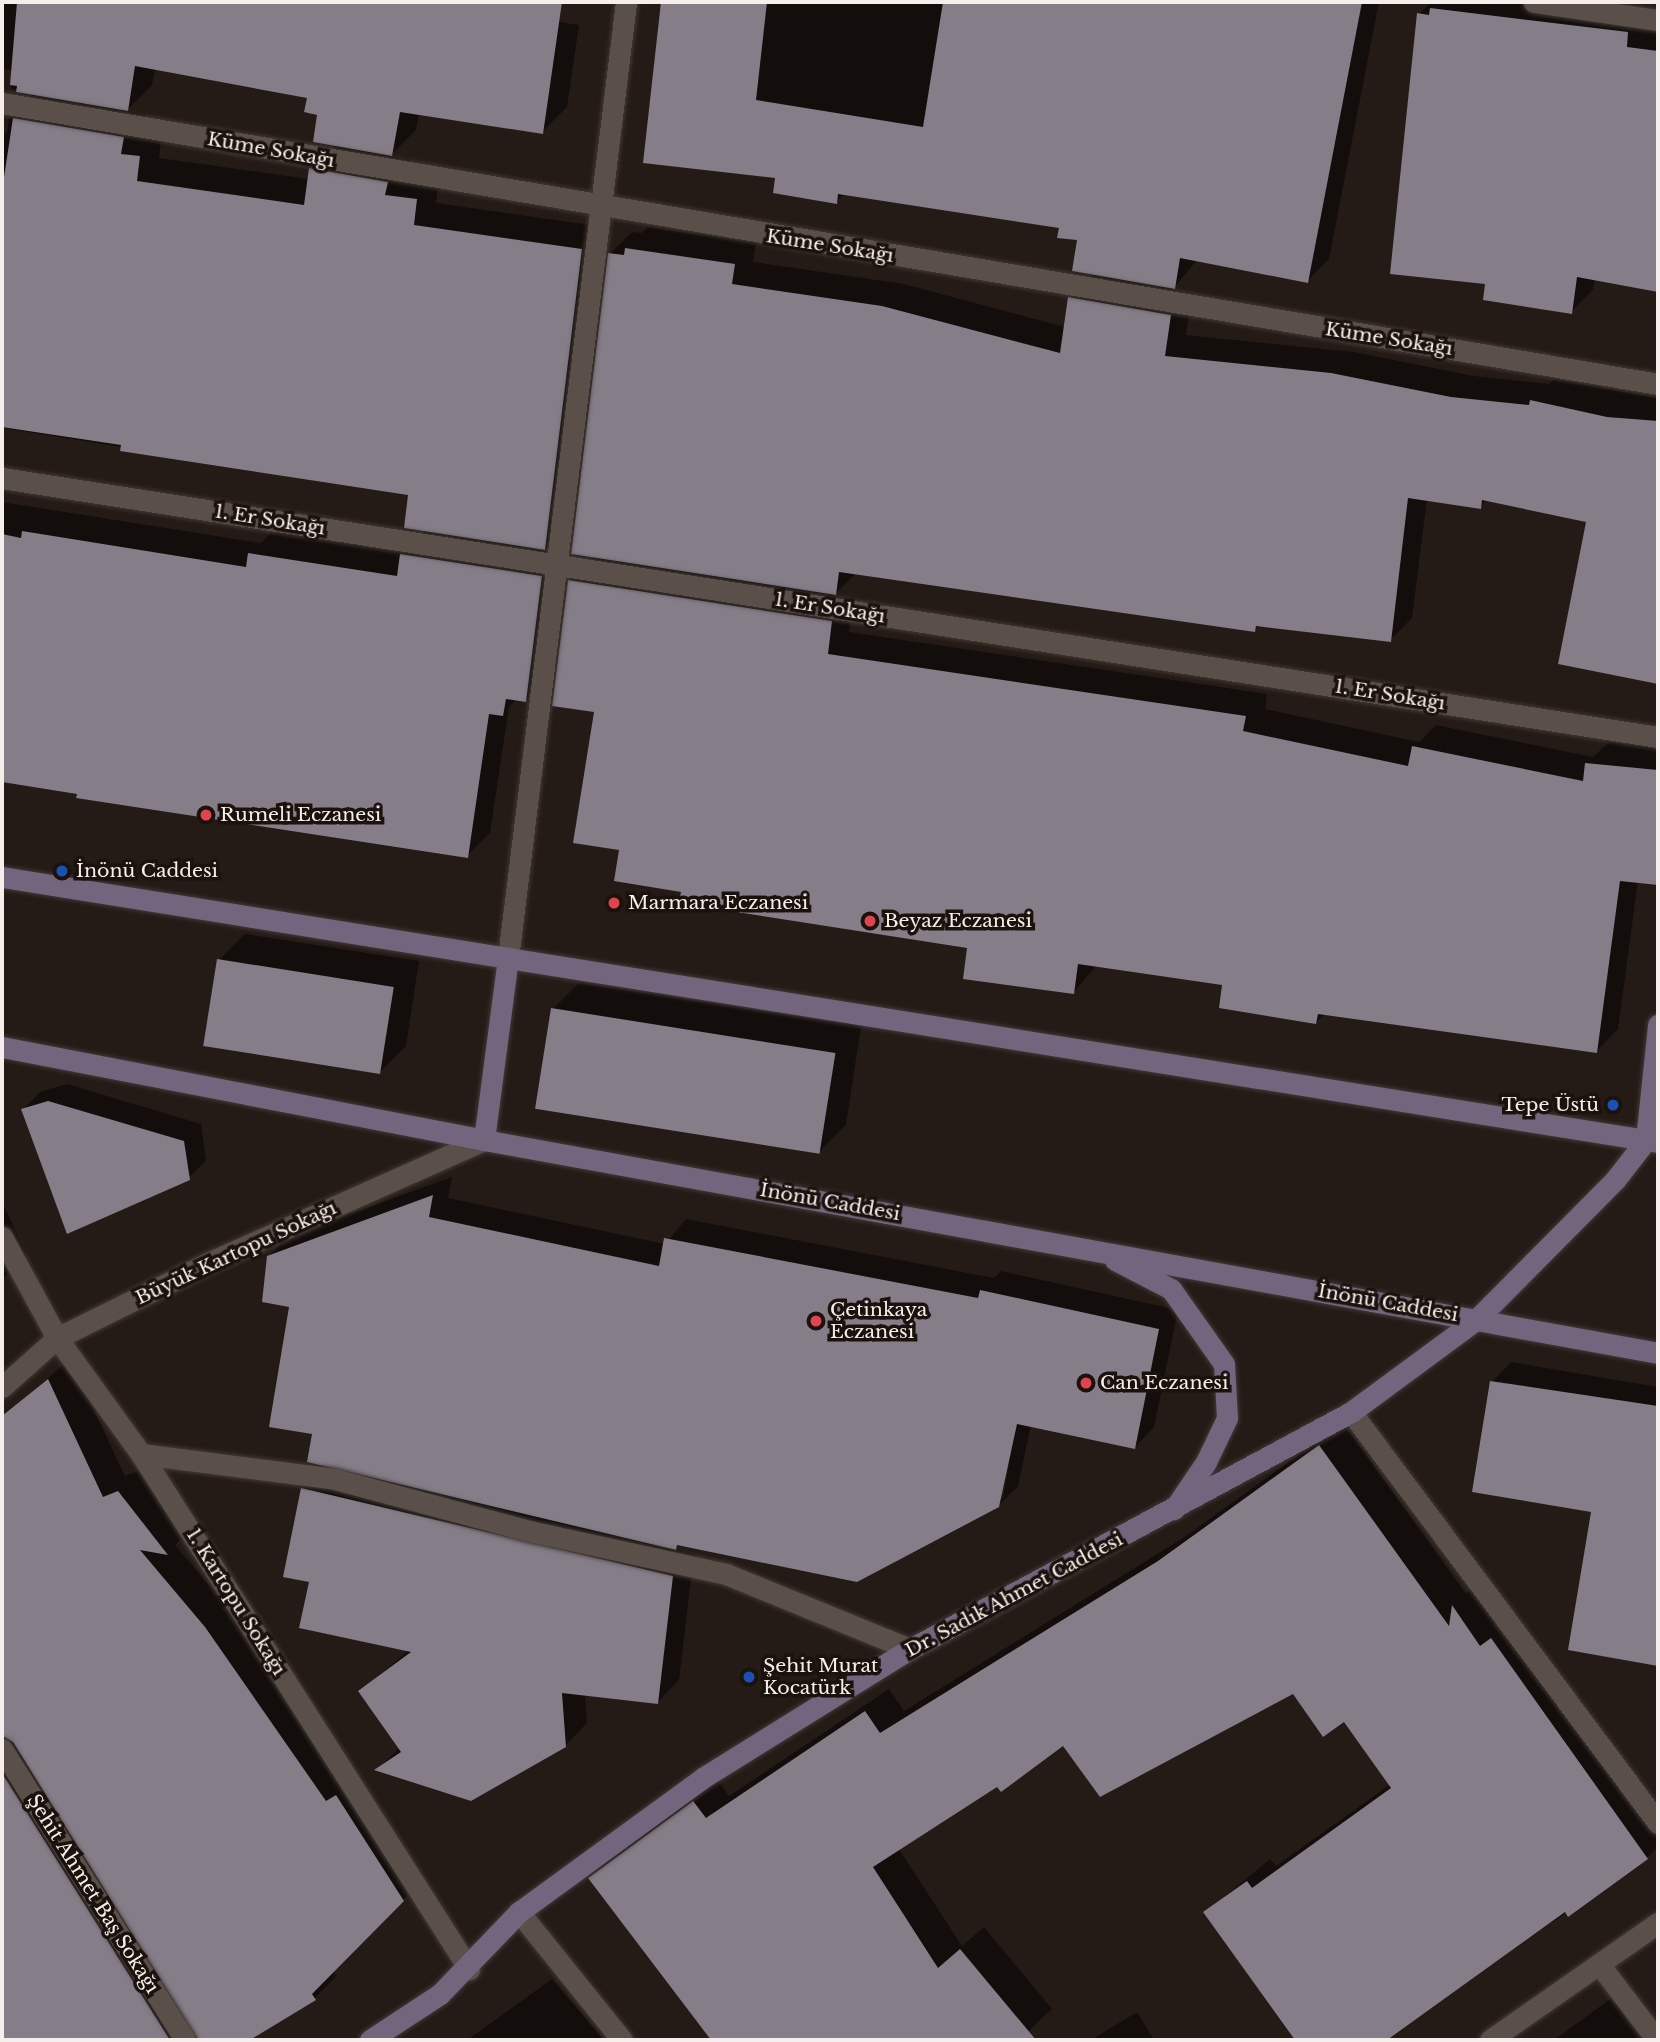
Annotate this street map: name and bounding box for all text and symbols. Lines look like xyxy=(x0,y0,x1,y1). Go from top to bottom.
street label: Küme Sokağı xyxy=(206,128,336,172)
street label: Küme Sokağı xyxy=(765,225,895,267)
street label: Küme Sokağı xyxy=(1324,318,1454,360)
street label: 1. Er Sokağı xyxy=(213,500,327,540)
street label: 1. Er Sokağı xyxy=(773,588,887,628)
street label: 1. Er Sokağı xyxy=(1333,675,1447,715)
place label: Rumeli Eczanesi xyxy=(220,804,381,826)
marker: Rumeli Eczanesi xyxy=(198,807,214,823)
place label: İnönü Caddesi xyxy=(76,860,218,882)
marker: İnönü Caddesi xyxy=(54,863,70,879)
place label: Marmara Eczanesi xyxy=(628,892,808,914)
marker: Marmara Eczanesi xyxy=(606,895,622,911)
place label: Beyaz Eczanesi xyxy=(884,910,1032,932)
marker: Beyaz Eczanesi xyxy=(862,913,878,929)
place label: Tepe Üstü xyxy=(1501,1094,1599,1116)
marker: Tepe Üstü xyxy=(1605,1097,1621,1113)
street label: İnönü Caddesi xyxy=(758,1178,902,1226)
street label: Büyük Kartopu Sokağı xyxy=(132,1196,340,1310)
street label: İnönü Caddesi xyxy=(1316,1279,1460,1327)
place label: Çetinkaya Eczanesi xyxy=(830,1299,927,1343)
marker: Çetinkaya Eczanesi xyxy=(808,1313,824,1329)
place label: Can Eczanesi xyxy=(1100,1372,1228,1394)
marker: Can Eczanesi xyxy=(1078,1375,1094,1391)
street label: 1. Kartopu Sokağı xyxy=(182,1524,290,1680)
street label: Dr. Sadık Ahmet Caddesi xyxy=(901,1528,1127,1662)
place label: Şehit Murat Kocatürk xyxy=(763,1655,878,1699)
marker: Şehit Murat Kocatürk xyxy=(741,1669,757,1685)
street label: Şehit Ahmet Baş Sokağı xyxy=(22,1790,164,1998)

